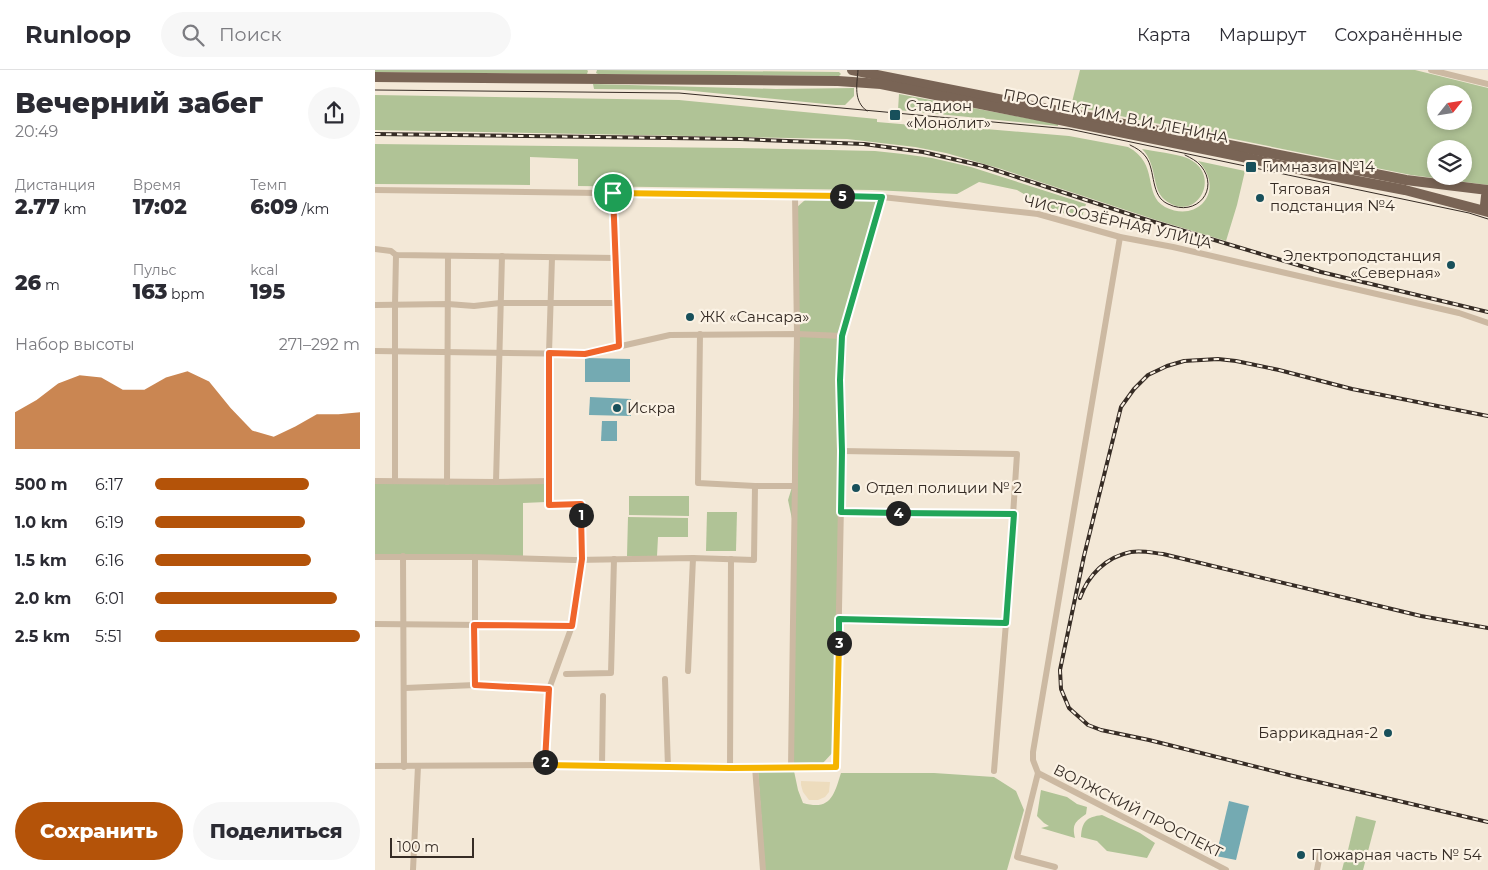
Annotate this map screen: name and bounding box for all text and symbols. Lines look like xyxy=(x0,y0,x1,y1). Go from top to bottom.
search box xyxy=(161,12,511,57)
text: Runloop xyxy=(25,20,131,49)
icon: search xyxy=(179,21,207,49)
text: Поиск xyxy=(219,23,282,46)
text: Карта xyxy=(1137,24,1191,46)
text: Маршрут xyxy=(1219,24,1306,46)
text: Сохранённые xyxy=(1334,24,1463,46)
street label: ПРОСПЕКТ ИМ. В.И. ЛЕНИНА xyxy=(1002,84,1230,147)
north arrow xyxy=(1427,85,1473,130)
map controls xyxy=(1427,85,1472,185)
text: Вечерний забег xyxy=(15,86,263,120)
button: share xyxy=(308,87,360,139)
place label: Стадион «Монолит» xyxy=(906,96,991,132)
marker: Стадион «Монолит» xyxy=(888,108,902,122)
text: 20:49 xyxy=(15,122,58,141)
button: layers xyxy=(1427,140,1472,185)
place label: Гимназия №14 xyxy=(1262,157,1375,176)
marker: Гимназия №14 xyxy=(1244,160,1258,174)
pin xyxy=(592,172,634,214)
text: Дистанция xyxy=(15,176,95,194)
text: Время xyxy=(133,176,181,194)
text: Темп xyxy=(250,176,287,194)
icon: arrive xyxy=(599,179,627,207)
place label: Тяговая подстанция №4 xyxy=(1270,179,1395,215)
pin: 5 xyxy=(829,184,855,208)
text: 5 xyxy=(838,187,847,205)
street label: ЧИСТООЗЁРНАЯ УЛИЦА xyxy=(1022,191,1214,252)
marker: Тяговая подстанция №4 xyxy=(1254,192,1266,204)
text: 2.77 xyxy=(15,194,60,219)
text: 17:02 xyxy=(133,194,187,219)
text: 6:09 xyxy=(250,194,298,219)
text: km xyxy=(60,200,87,218)
text: /km xyxy=(298,200,329,218)
place label: Электроподстанция «Северная» xyxy=(1283,246,1441,282)
marker: Электроподстанция «Северная» xyxy=(1445,259,1457,271)
text: Пульс xyxy=(133,261,176,279)
text: kcal xyxy=(250,261,278,279)
text: 26 xyxy=(15,270,41,295)
text: m xyxy=(41,276,60,294)
text: 163 xyxy=(133,279,167,304)
text: 195 xyxy=(250,279,285,304)
text: bpm xyxy=(167,285,205,303)
place label: ЖК «Сансара» xyxy=(700,307,809,326)
marker: ЖК «Сансара» xyxy=(684,311,696,323)
text: Набор высоты xyxy=(15,335,135,354)
text: 271–292 m xyxy=(279,335,360,354)
place label: Искра xyxy=(627,398,676,417)
marker: Искра xyxy=(611,402,623,414)
text: 500 m xyxy=(15,475,68,494)
text: 6:17 xyxy=(95,475,123,494)
place label: Отдел полиции № 2 xyxy=(866,478,1022,497)
marker: Отдел полиции № 2 xyxy=(850,482,862,494)
pin: 4 xyxy=(885,500,911,526)
pin: 1 xyxy=(569,502,593,528)
text: 4 xyxy=(894,504,903,522)
text: 1 xyxy=(579,506,584,524)
text: 1.0 km xyxy=(15,513,68,532)
text: 6:19 xyxy=(95,513,124,532)
text: 1.5 km xyxy=(15,551,67,570)
text: 6:16 xyxy=(95,551,124,570)
text: 2.0 km xyxy=(15,589,71,608)
text: 6:01 xyxy=(95,589,125,608)
text: 2.5 km xyxy=(15,627,70,646)
text: 5:51 xyxy=(95,627,122,646)
pin: 3 xyxy=(827,630,851,656)
text: 3 xyxy=(835,634,844,652)
place label: Баррикадная-2 xyxy=(1258,723,1378,742)
marker: Баррикадная-2 xyxy=(1382,727,1394,739)
pin: 2 xyxy=(533,750,557,774)
text: 2 xyxy=(541,753,550,771)
street label: ВОЛЖСКИЙ ПРОСПЕКТ xyxy=(1050,760,1226,862)
button: Сохранить xyxy=(15,802,183,860)
button: Поделиться xyxy=(193,802,360,860)
scale bar xyxy=(390,835,474,858)
text: 100 m xyxy=(397,838,439,856)
place label: Пожарная часть № 54 xyxy=(1311,845,1482,864)
marker: Пожарная часть № 54 xyxy=(1295,849,1307,861)

